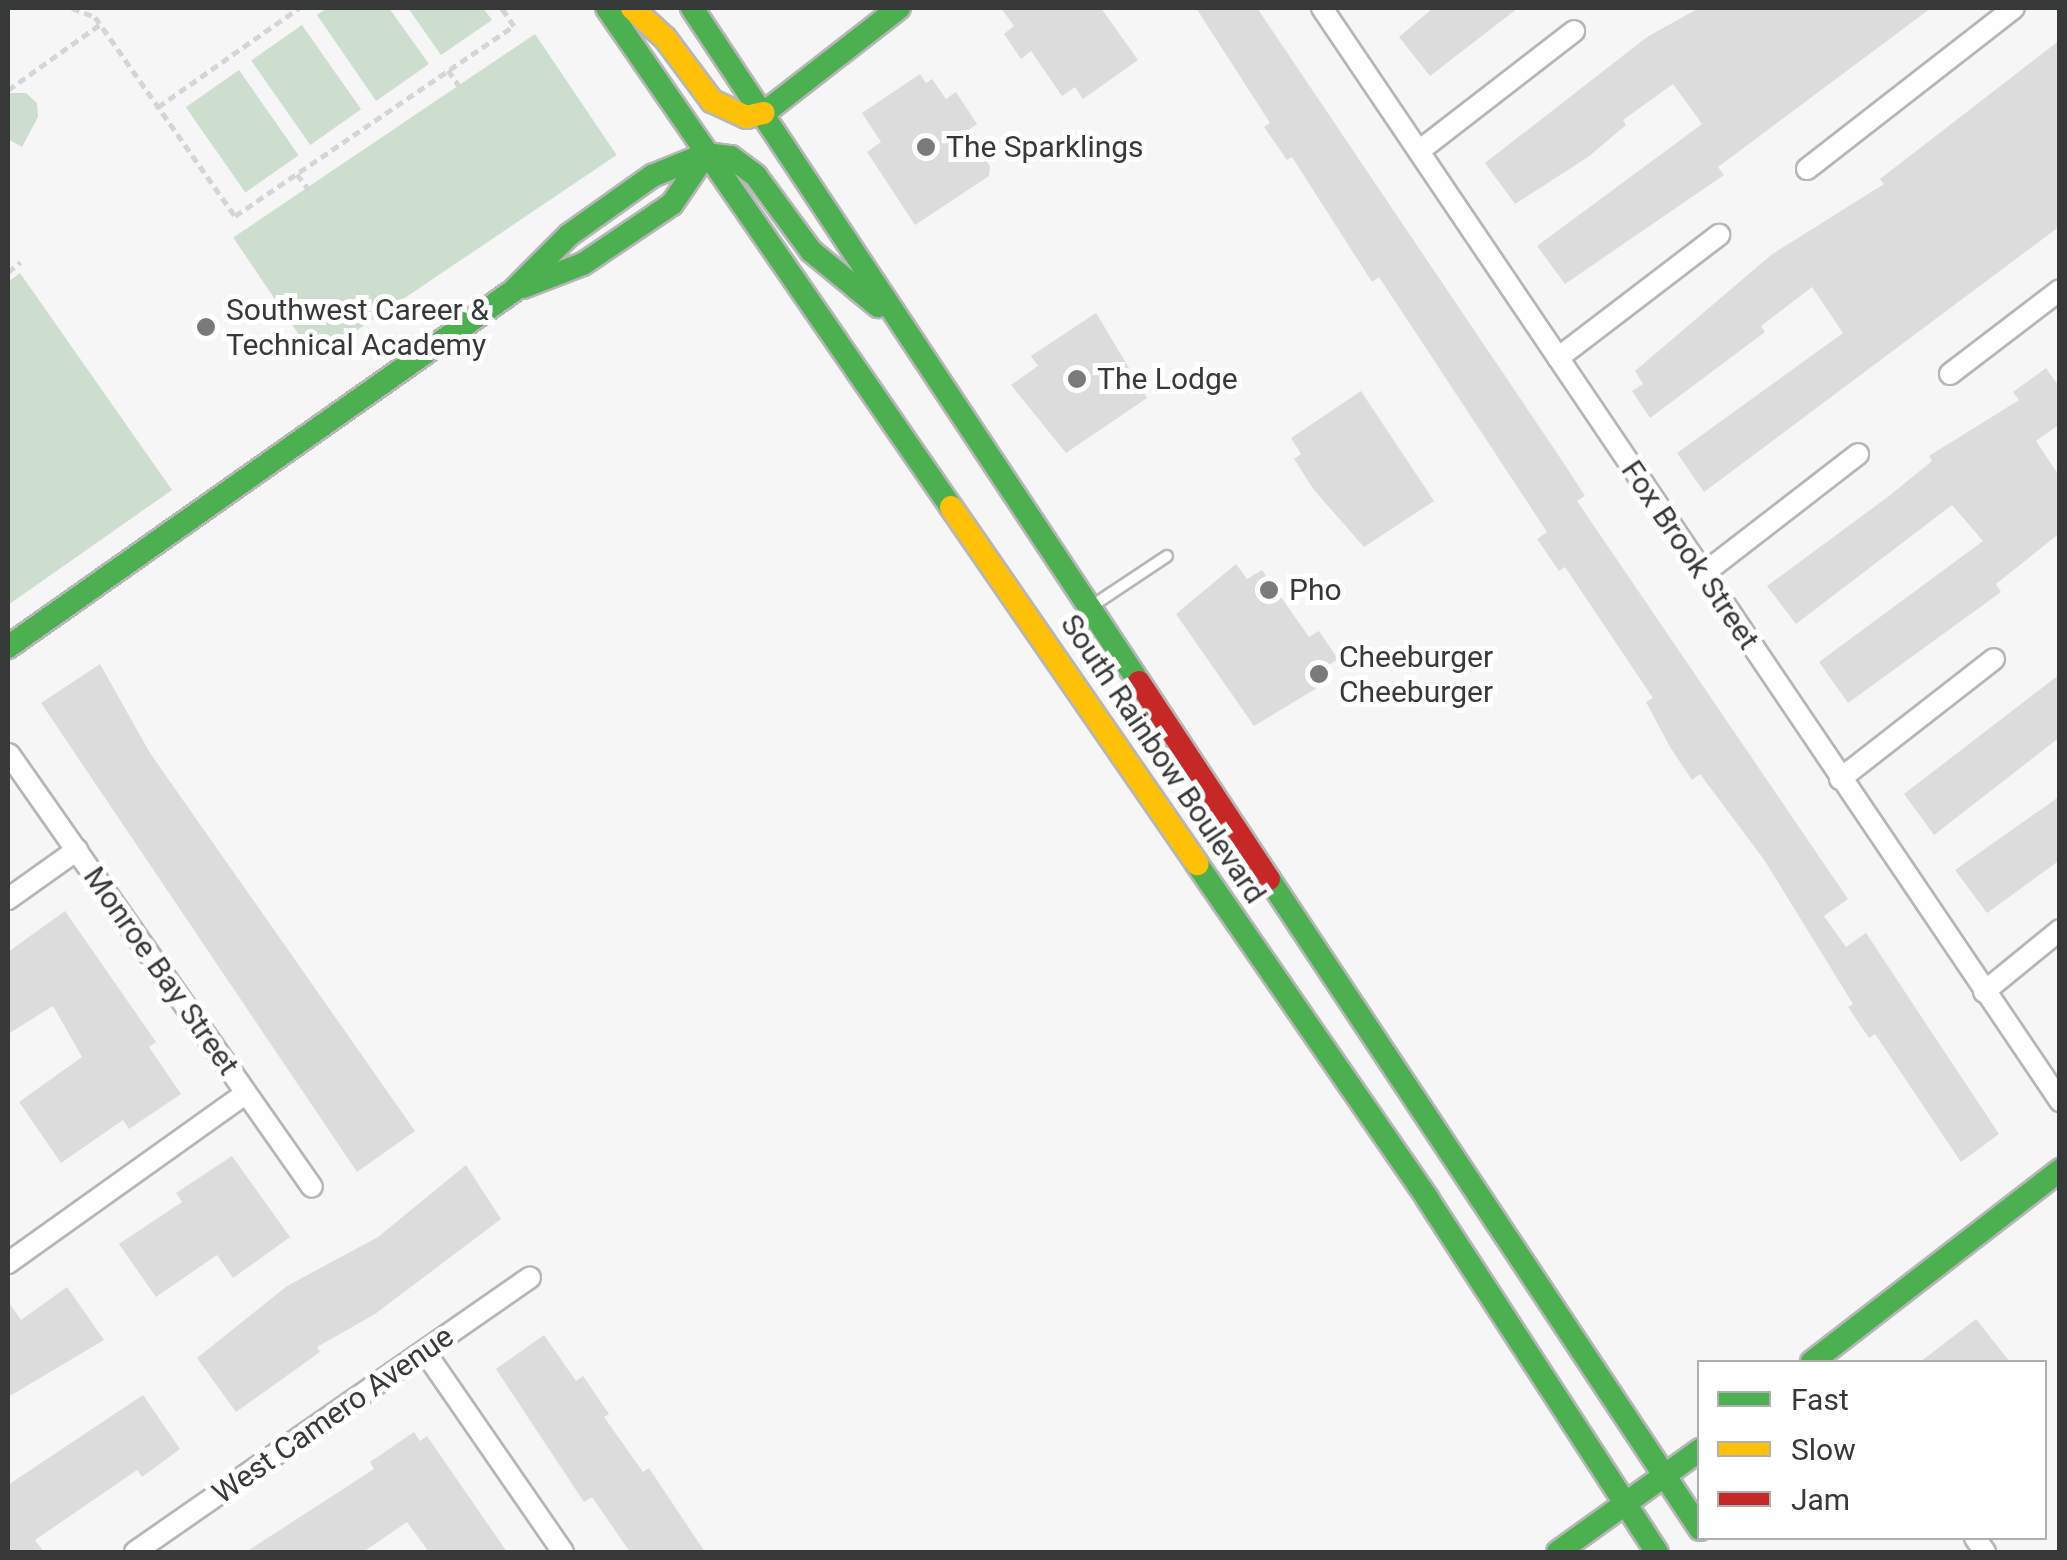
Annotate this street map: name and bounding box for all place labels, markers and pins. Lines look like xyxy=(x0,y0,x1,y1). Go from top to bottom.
place label: The Sparklings xyxy=(946,129,1144,165)
marker: The Sparklings xyxy=(915,136,937,158)
place label: Southwest Career & Technical Academy xyxy=(226,292,489,362)
marker: Southwest Career & Technical Academy xyxy=(195,316,217,338)
place label: The Lodge xyxy=(1097,361,1238,397)
marker: The Lodge xyxy=(1066,368,1088,390)
place label: Pho xyxy=(1289,572,1342,608)
marker: Pho xyxy=(1258,579,1280,601)
place label: Cheeburger Cheeburger xyxy=(1339,639,1493,710)
marker: Cheeburger Cheeburger xyxy=(1308,663,1330,685)

